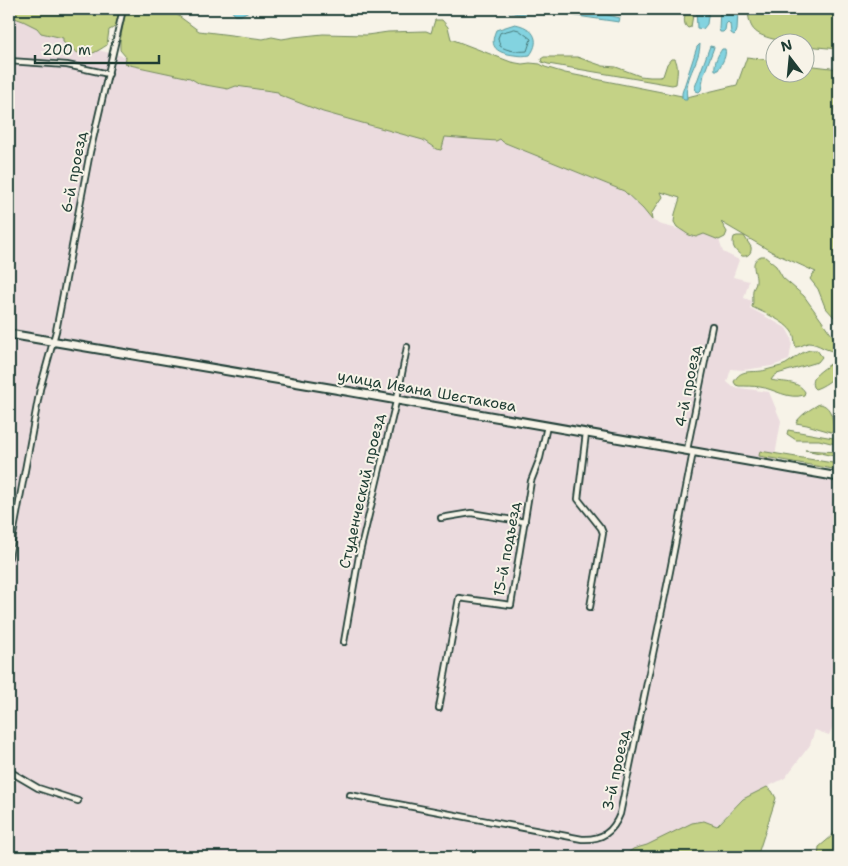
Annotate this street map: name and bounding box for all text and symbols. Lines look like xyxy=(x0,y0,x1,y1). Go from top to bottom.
scale bar xyxy=(35,32,159,64)
north arrow xyxy=(766,32,816,82)
text: N xyxy=(779,35,794,56)
text: 200 m xyxy=(42,40,91,60)
street label: 6-й проезд xyxy=(56,129,92,215)
street label: 4-й проезд xyxy=(670,343,706,429)
street label: улица Ивана Шестакова xyxy=(336,365,519,417)
street label: Студенческий проезд xyxy=(334,411,390,571)
street label: 15-й подъезд xyxy=(489,499,525,598)
street label: 3-й проезд xyxy=(598,727,634,813)

